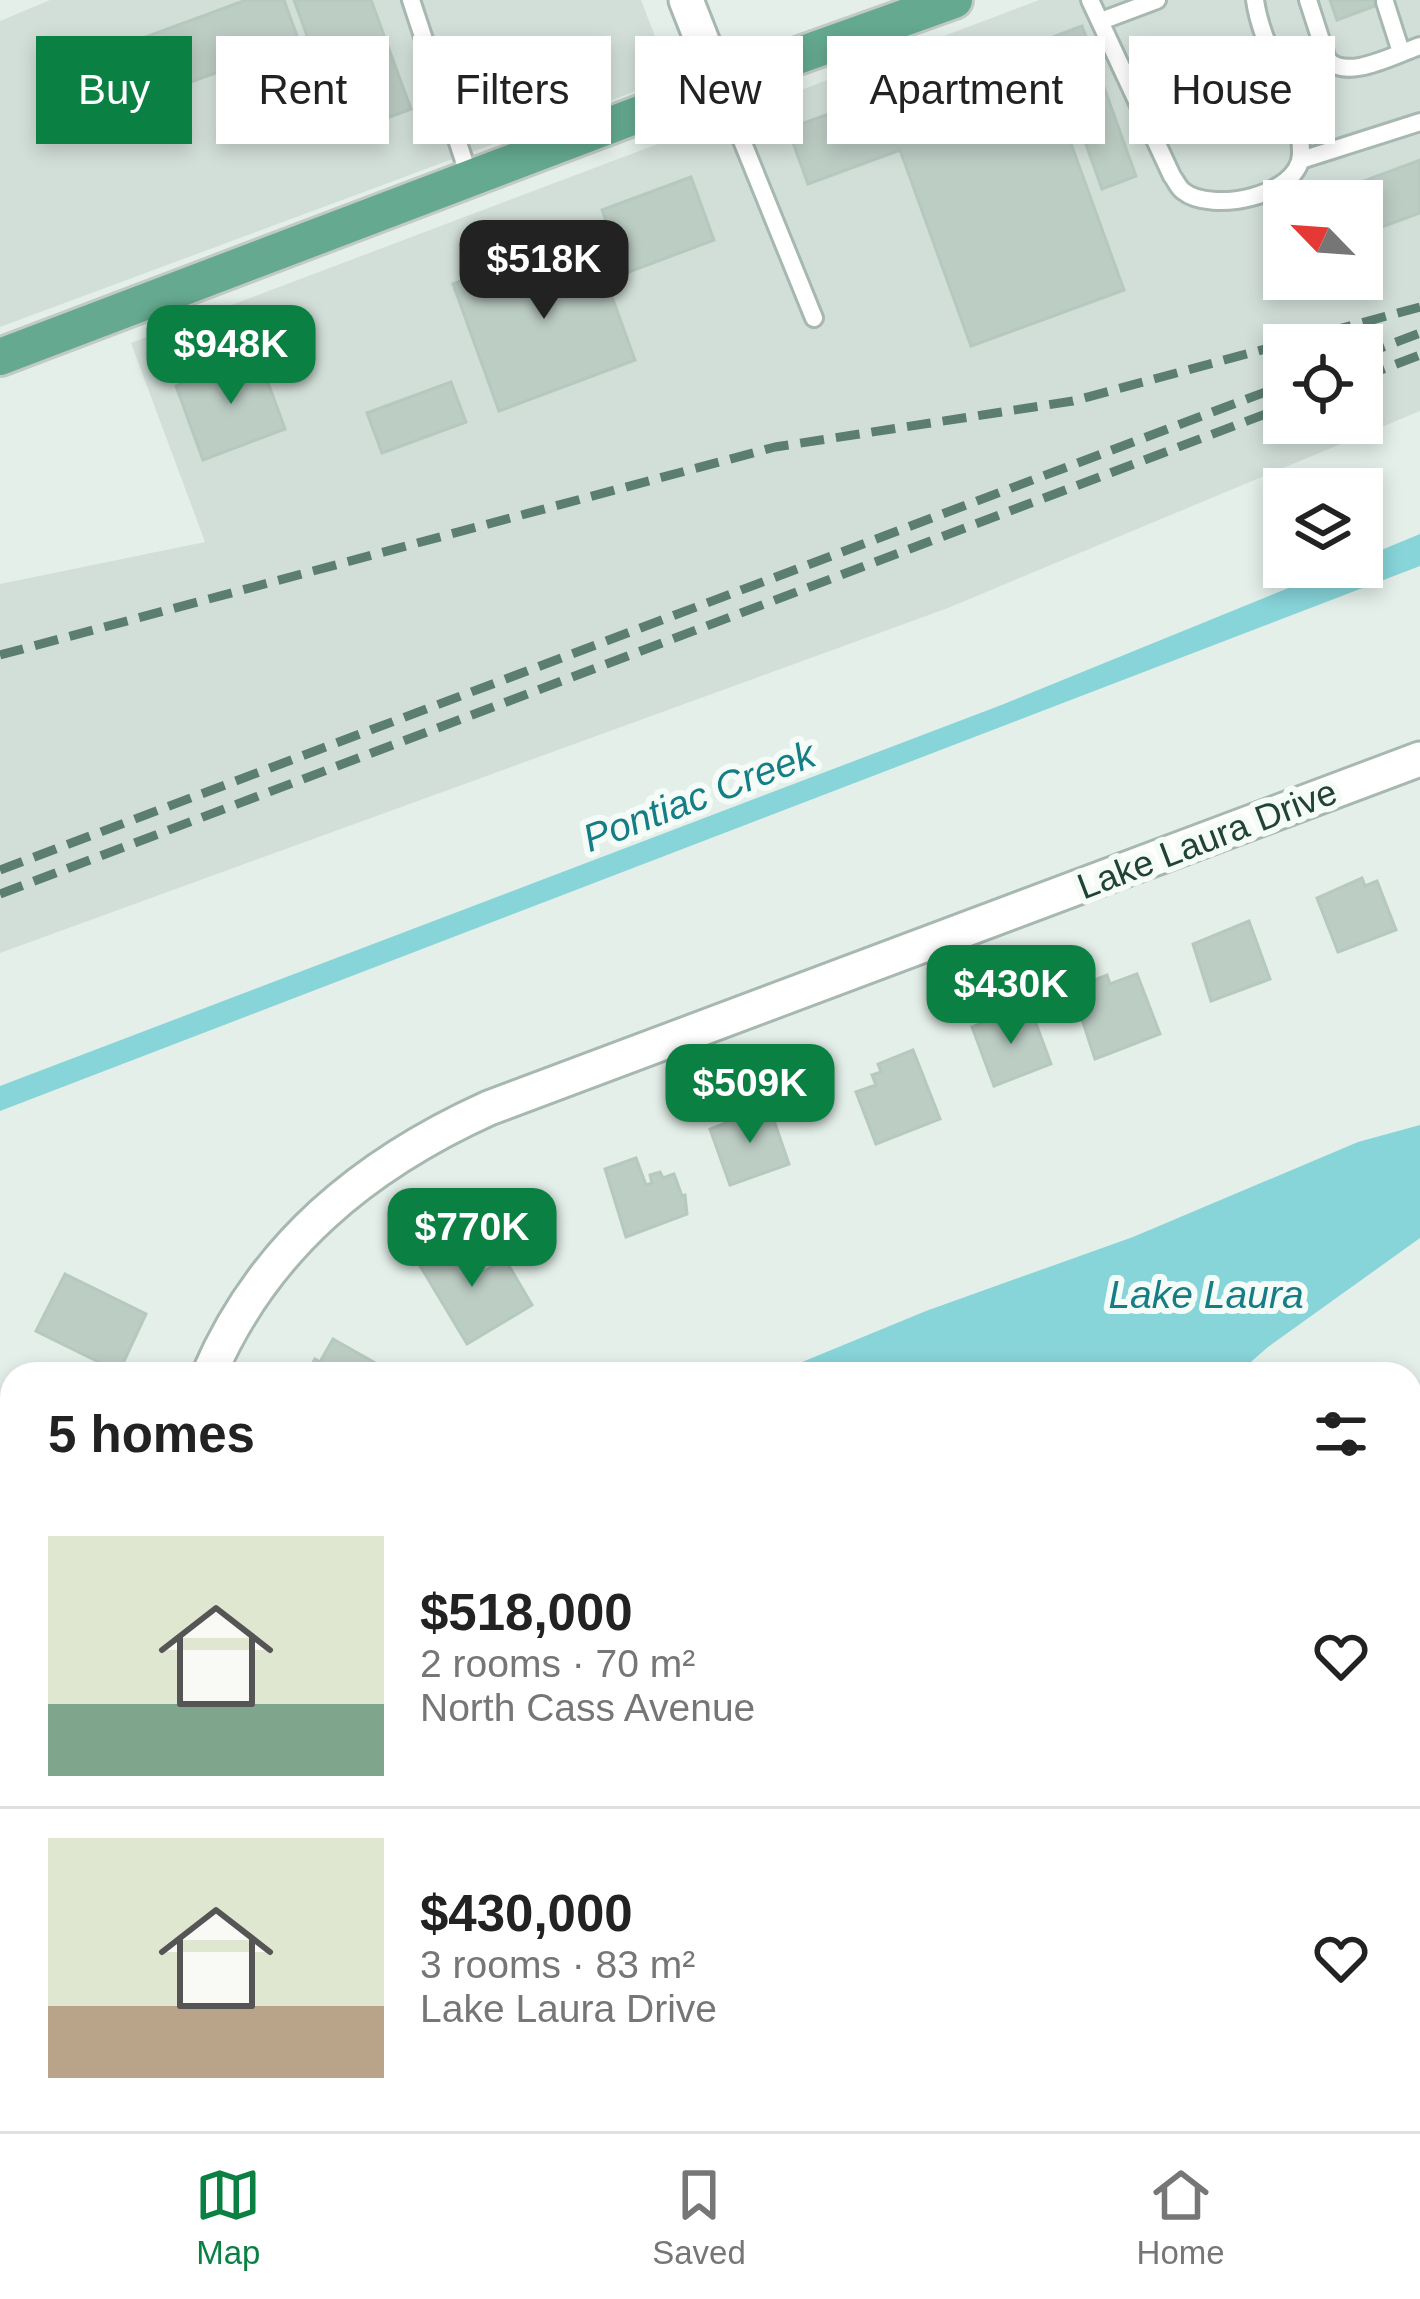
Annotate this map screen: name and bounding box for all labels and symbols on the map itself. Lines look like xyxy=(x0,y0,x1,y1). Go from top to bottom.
north arrow xyxy=(1263,180,1383,300)
pin: $518K xyxy=(460,220,628,322)
pin: $948K xyxy=(147,305,315,407)
water label: Pontiac Creek xyxy=(577,731,823,860)
street label: Lake Laura Drive xyxy=(1072,771,1342,907)
pin: $430K xyxy=(927,945,1095,1047)
pin: $509K xyxy=(666,1044,834,1146)
pin: $770K xyxy=(388,1188,556,1290)
water label: Lake Laura xyxy=(1108,1273,1304,1316)

